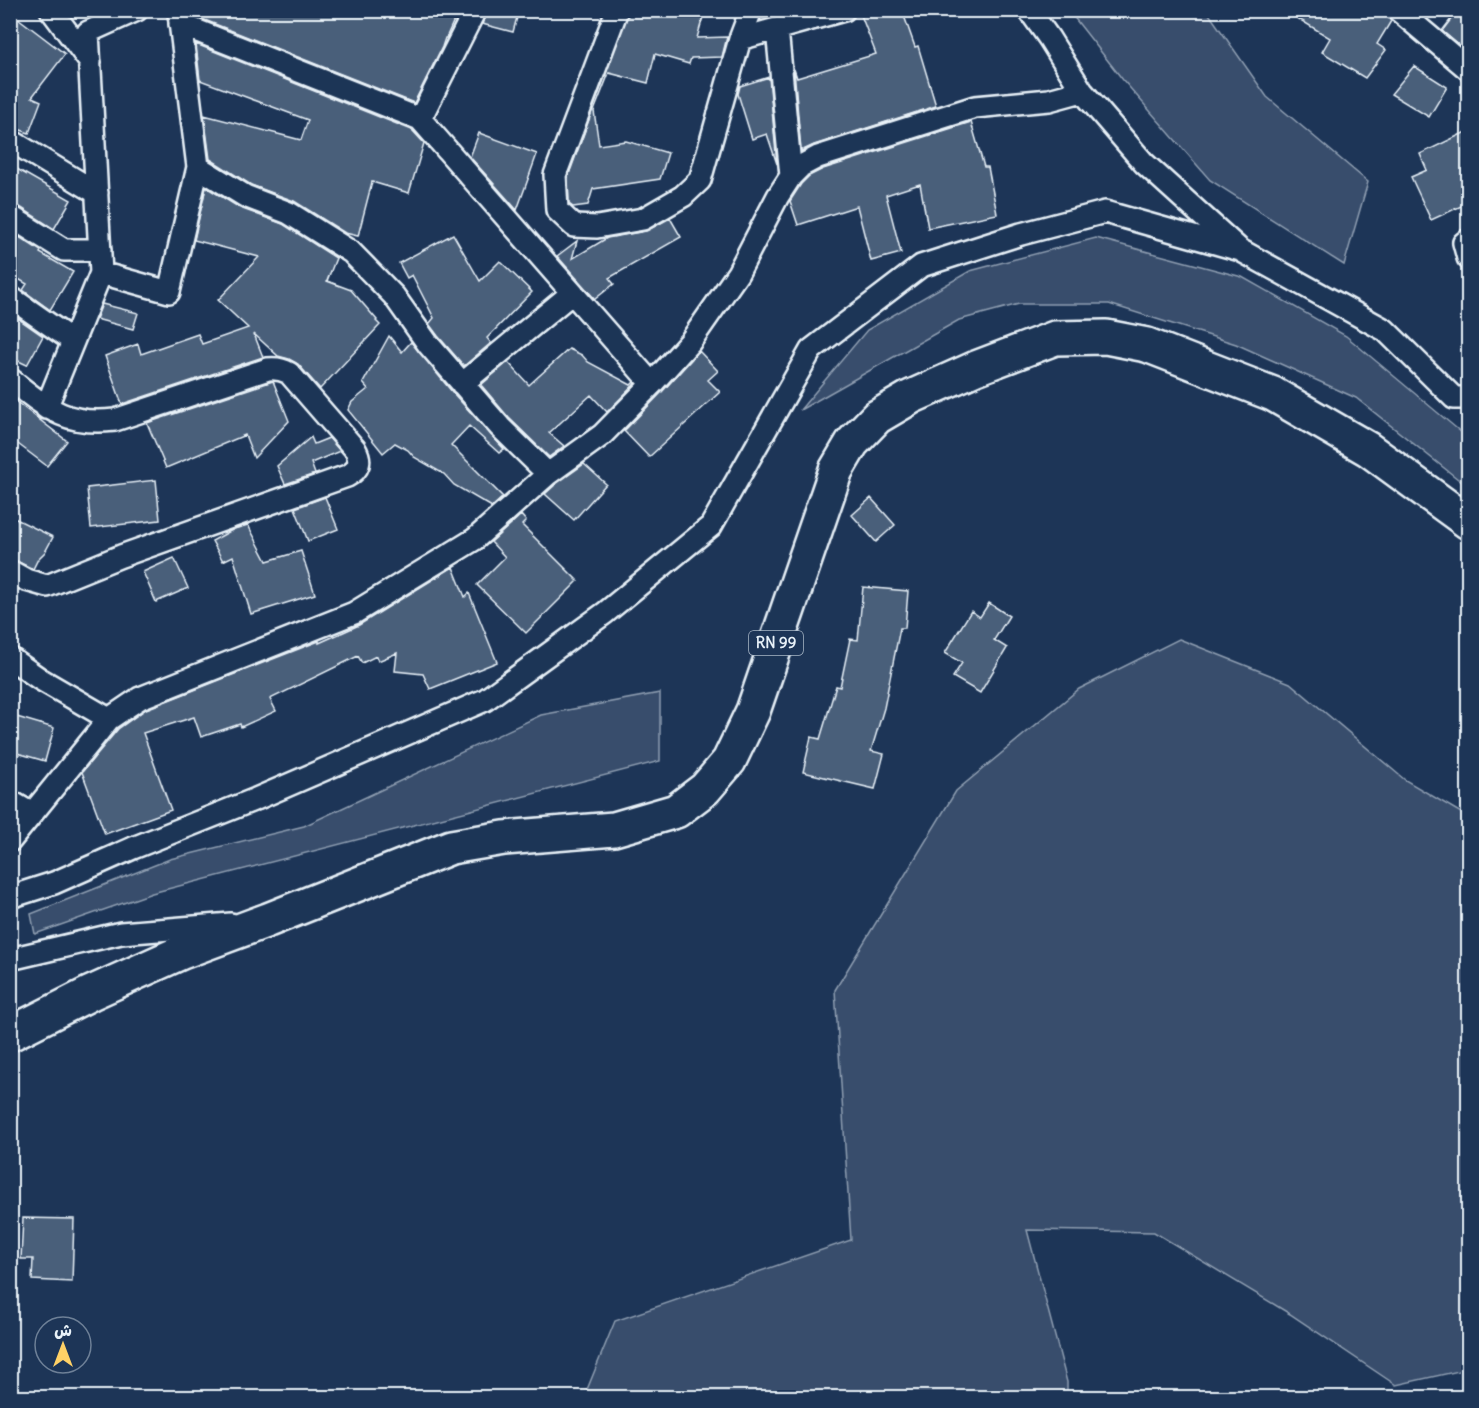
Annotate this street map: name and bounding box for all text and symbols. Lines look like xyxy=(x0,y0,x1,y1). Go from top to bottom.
road number: RN 99 xyxy=(749,631,803,655)
north arrow xyxy=(33,1315,93,1375)
text: ش xyxy=(54,1320,72,1340)

